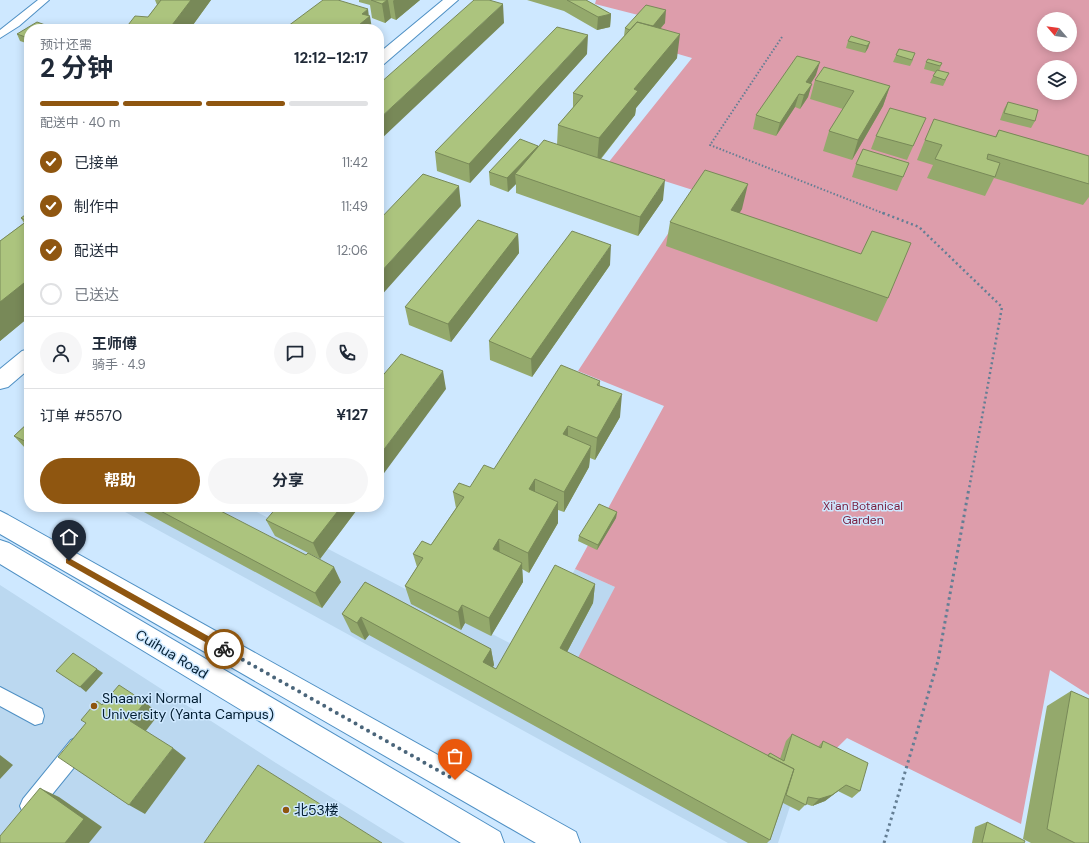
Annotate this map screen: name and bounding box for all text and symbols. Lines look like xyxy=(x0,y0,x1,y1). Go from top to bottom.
north arrow xyxy=(1037,12,1077,52)
map controls xyxy=(1037,12,1077,100)
text: 预计还需 xyxy=(40,36,92,53)
text: 12:12–12:17 xyxy=(294,48,368,68)
text: 2 分钟 xyxy=(40,51,113,85)
button: layers xyxy=(1037,60,1077,100)
text: 配送中 · 40 m xyxy=(40,114,120,131)
icon: check xyxy=(40,151,62,173)
text: 已接单 xyxy=(74,153,119,173)
text: 11:42 xyxy=(342,154,368,171)
icon: check xyxy=(40,195,62,217)
text: 制作中 xyxy=(74,197,119,217)
text: 11:49 xyxy=(341,198,368,215)
icon: check xyxy=(40,239,62,261)
text: 配送中 xyxy=(74,241,119,261)
text: 12:06 xyxy=(337,242,368,259)
text: 已送达 xyxy=(74,285,119,305)
button: person xyxy=(40,332,82,374)
button: chat xyxy=(274,332,316,374)
button: phone xyxy=(326,332,368,374)
text: 王师傅 xyxy=(92,334,137,354)
text: 骑手 · 4.9 xyxy=(92,356,146,373)
text: ¥127 xyxy=(336,405,368,425)
text: 订单 #5570 xyxy=(40,406,122,426)
button: 帮助 xyxy=(40,458,200,504)
button: 分享 xyxy=(208,458,368,504)
park label: Xi'an Botanical Garden xyxy=(823,498,903,528)
pin xyxy=(52,520,86,561)
icon: home xyxy=(58,526,80,548)
street label: Cuihua Road xyxy=(132,625,212,683)
courier xyxy=(204,629,244,669)
icon: bike xyxy=(213,638,235,660)
place label: Shaanxi Normal University (Yanta Campus) xyxy=(102,689,274,723)
marker: Shaanxi Normal University (Yanta Campus) xyxy=(89,701,99,711)
pin xyxy=(438,739,472,780)
icon: bag xyxy=(444,745,466,767)
place label: 北53楼 xyxy=(294,801,339,819)
marker: 北53楼 xyxy=(281,805,291,815)

